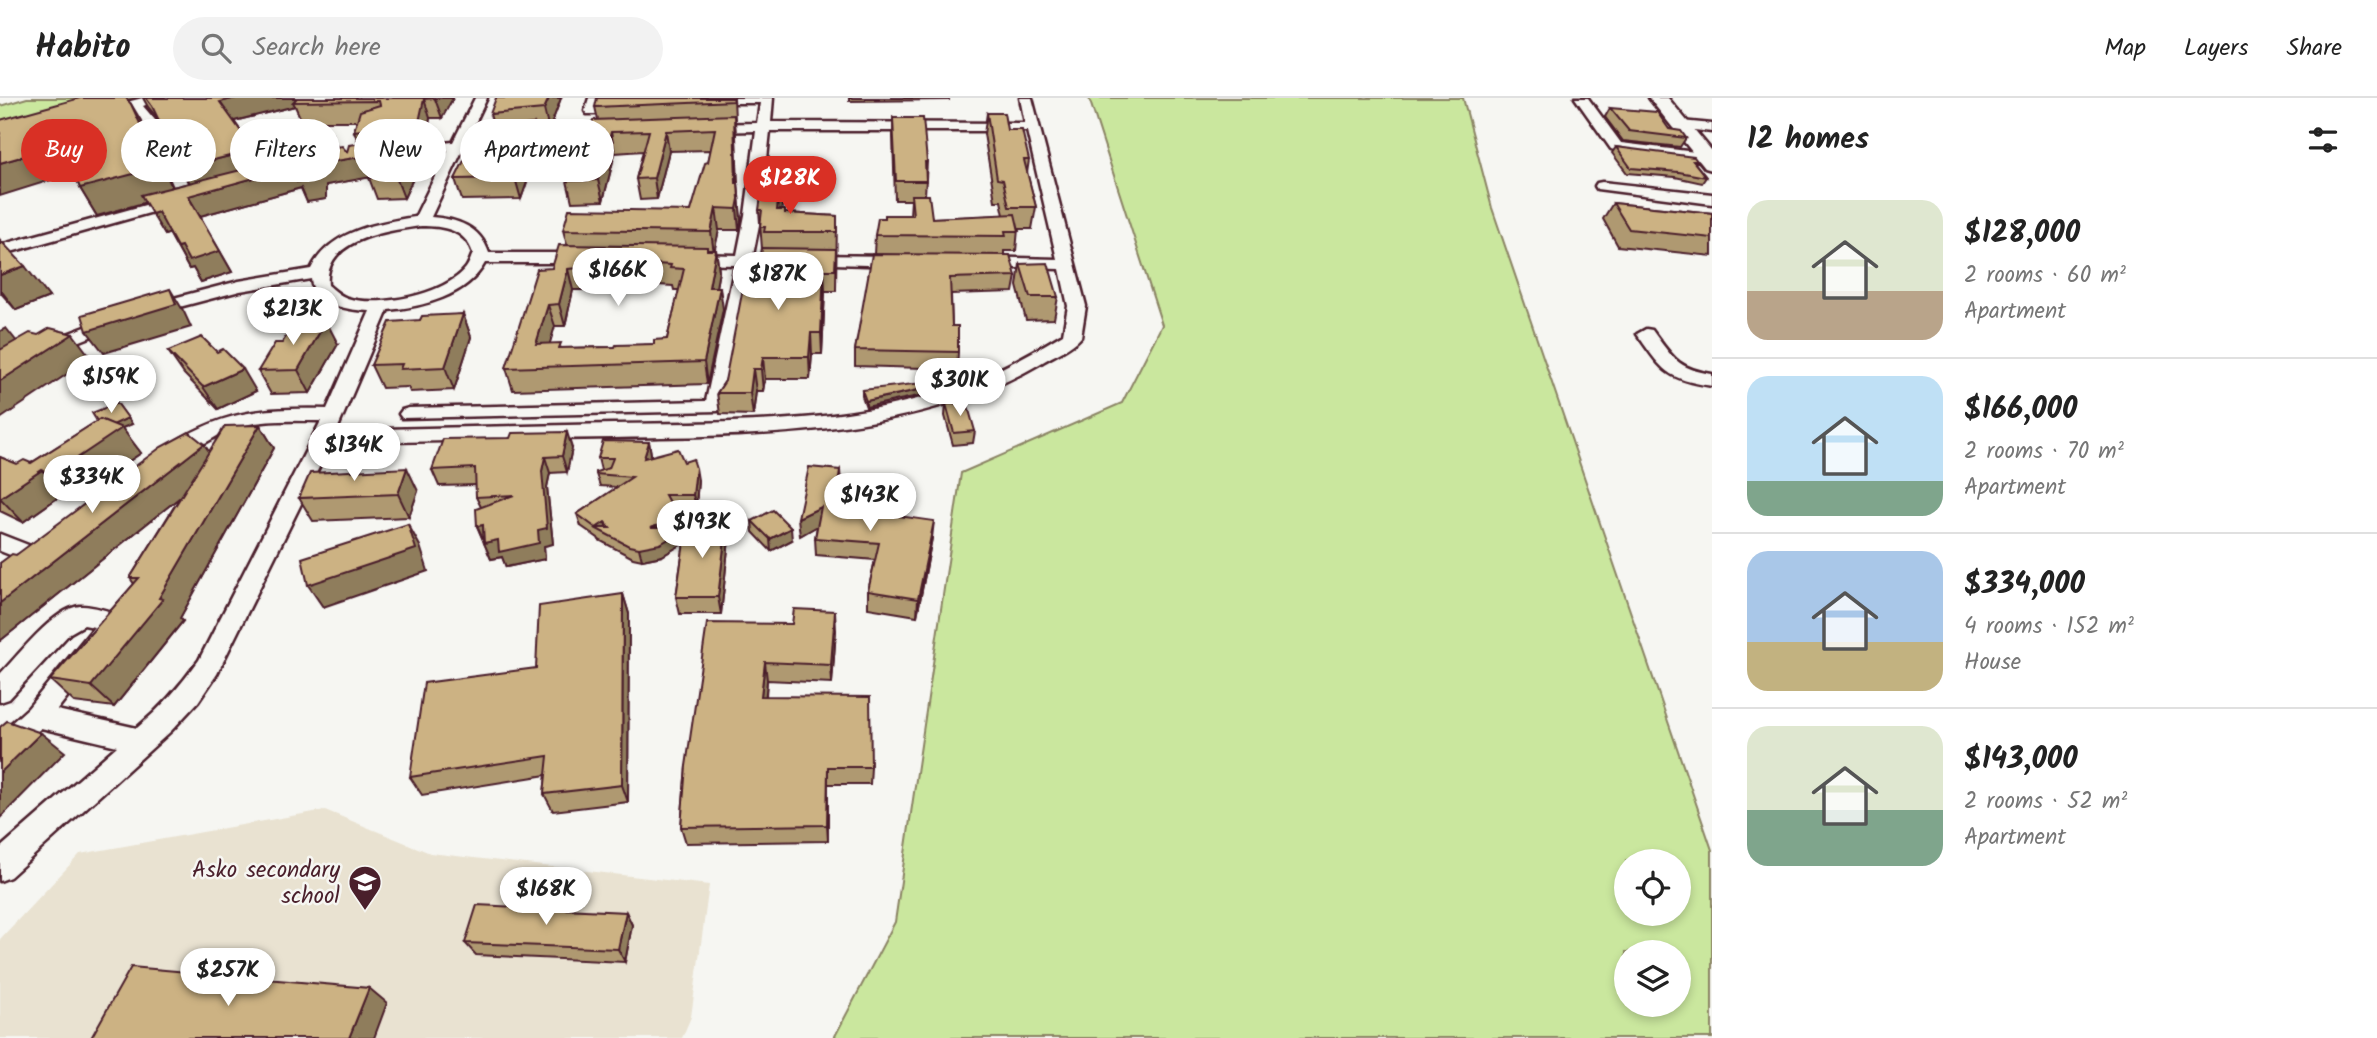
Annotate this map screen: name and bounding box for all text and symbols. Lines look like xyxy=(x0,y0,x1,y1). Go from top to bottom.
search box xyxy=(173,17,663,80)
text: Habito xyxy=(35,22,131,75)
text: Search here xyxy=(253,27,381,69)
icon: search xyxy=(197,29,235,67)
text: Map xyxy=(2104,29,2146,68)
text: Layers xyxy=(2184,29,2248,68)
text: Share xyxy=(2286,29,2342,68)
text: 12 homes xyxy=(1747,116,1869,164)
chip: Buy xyxy=(21,119,107,182)
chip: Rent xyxy=(121,119,216,182)
chip: Filters xyxy=(230,119,340,182)
chip: New xyxy=(354,119,446,182)
chip: Apartment xyxy=(460,119,614,182)
icon: filters xyxy=(2304,121,2342,159)
pin: $128K xyxy=(741,156,839,216)
text: $128K xyxy=(759,161,821,197)
text: $128,000 xyxy=(1964,210,2080,258)
icon: home xyxy=(1803,228,1887,312)
pin: $166K xyxy=(569,248,667,308)
pin: $187K xyxy=(729,252,827,312)
text: $166K xyxy=(588,253,648,289)
text: $187K xyxy=(749,257,807,293)
text: 2 rooms · 60 m² xyxy=(1964,258,2126,294)
pin: $213K xyxy=(244,288,342,347)
text: $213K xyxy=(263,292,323,328)
text: Apartment xyxy=(1964,294,2066,330)
pin: $159K xyxy=(62,356,160,415)
pin: $301K xyxy=(911,358,1009,418)
text: $159K xyxy=(82,360,140,396)
text: $301K xyxy=(931,363,989,399)
text: $166,000 xyxy=(1964,386,2077,434)
icon: home xyxy=(1803,404,1887,488)
pin: $134K xyxy=(305,424,403,483)
text: $134K xyxy=(324,428,384,464)
text: 2 rooms · 70 m² xyxy=(1964,434,2124,470)
pin: $334K xyxy=(43,456,141,515)
text: $334K xyxy=(59,460,125,496)
text: Apartment xyxy=(1964,470,2066,506)
pin: $143K xyxy=(821,474,919,533)
text: $143K xyxy=(840,478,900,514)
pin: $193K xyxy=(653,500,751,560)
text: $193K xyxy=(673,505,731,541)
text: $334,000 xyxy=(1964,561,2085,609)
icon: home xyxy=(1803,579,1887,663)
text: 4 rooms · 152 m² xyxy=(1964,609,2134,645)
text: House xyxy=(1964,645,2021,681)
text: $143,000 xyxy=(1964,736,2078,784)
icon: home xyxy=(1803,754,1887,838)
text: 2 rooms · 52 m² xyxy=(1964,784,2127,820)
text: Apartment xyxy=(1964,820,2066,856)
map controls xyxy=(1614,849,1691,1017)
button: locate xyxy=(1614,849,1691,926)
place label: Asko secondary school xyxy=(192,853,340,915)
school or university icon: Asko secondary school xyxy=(346,863,384,912)
pin: $168K xyxy=(497,868,595,927)
text: $168K xyxy=(516,872,576,908)
button: layers xyxy=(1614,940,1691,1017)
pin: $257K xyxy=(179,948,277,1008)
text: $257K xyxy=(196,953,260,989)

